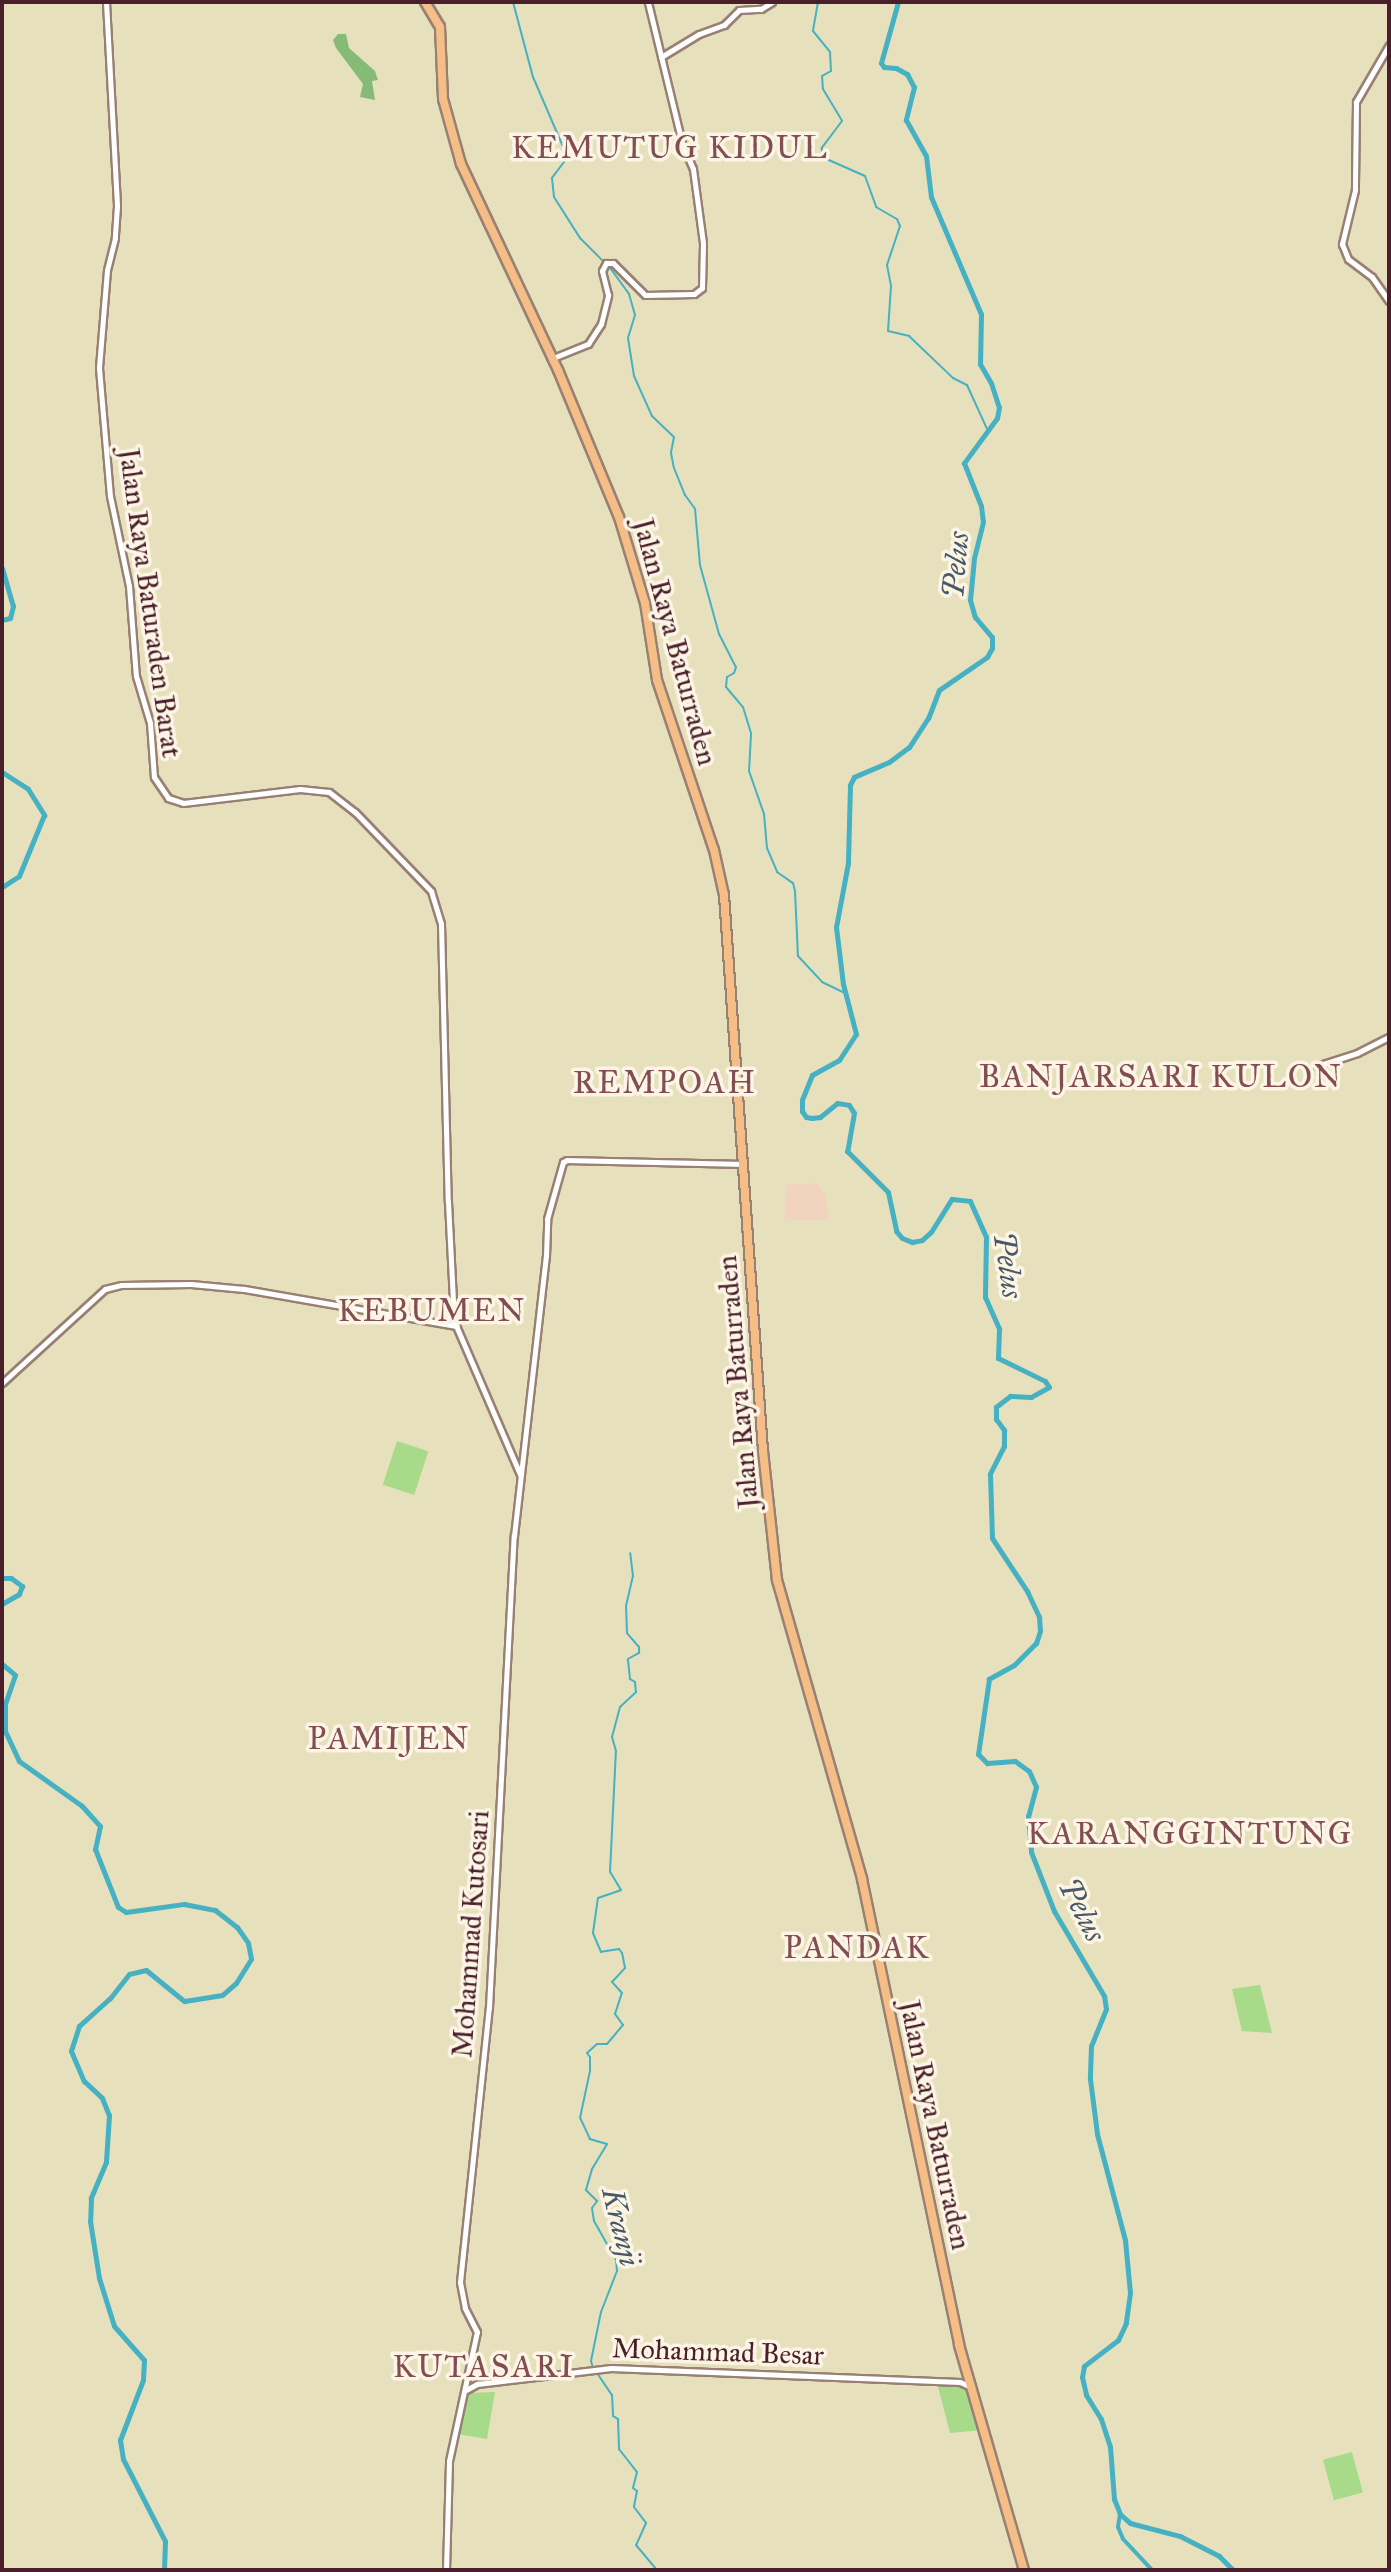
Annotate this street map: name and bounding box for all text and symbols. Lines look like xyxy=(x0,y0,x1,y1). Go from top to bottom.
district label: KEMUTUG KIDUL xyxy=(511,129,829,167)
street label: Jalan Raya Baturaden Barat xyxy=(112,446,188,760)
street label: Jalan Raya Baturraden xyxy=(626,515,724,769)
water label: Pelus xyxy=(935,530,977,600)
district label: BANJARSARI KULON xyxy=(979,1058,1343,1096)
district label: REMPOAH xyxy=(573,1064,757,1102)
water label: Pelus xyxy=(986,1230,1030,1300)
street label: Jalan Raya Baturraden xyxy=(710,1254,766,1510)
district label: KEBUMEN xyxy=(338,1292,526,1330)
district label: PAMIJEN xyxy=(308,1720,470,1758)
street label: Mohammad Kutosari xyxy=(446,1809,496,2059)
district label: KARANGGINTUNG xyxy=(1027,1815,1353,1853)
water label: Pelus xyxy=(1051,1872,1113,1948)
district label: PANDAK xyxy=(783,1929,931,1967)
street label: Jalan Raya Baturraden xyxy=(892,1997,978,2253)
water label: Kranji xyxy=(594,2184,648,2270)
street label: Mohammad Besar xyxy=(612,2332,824,2372)
district label: KUTASARI xyxy=(393,2348,575,2386)

